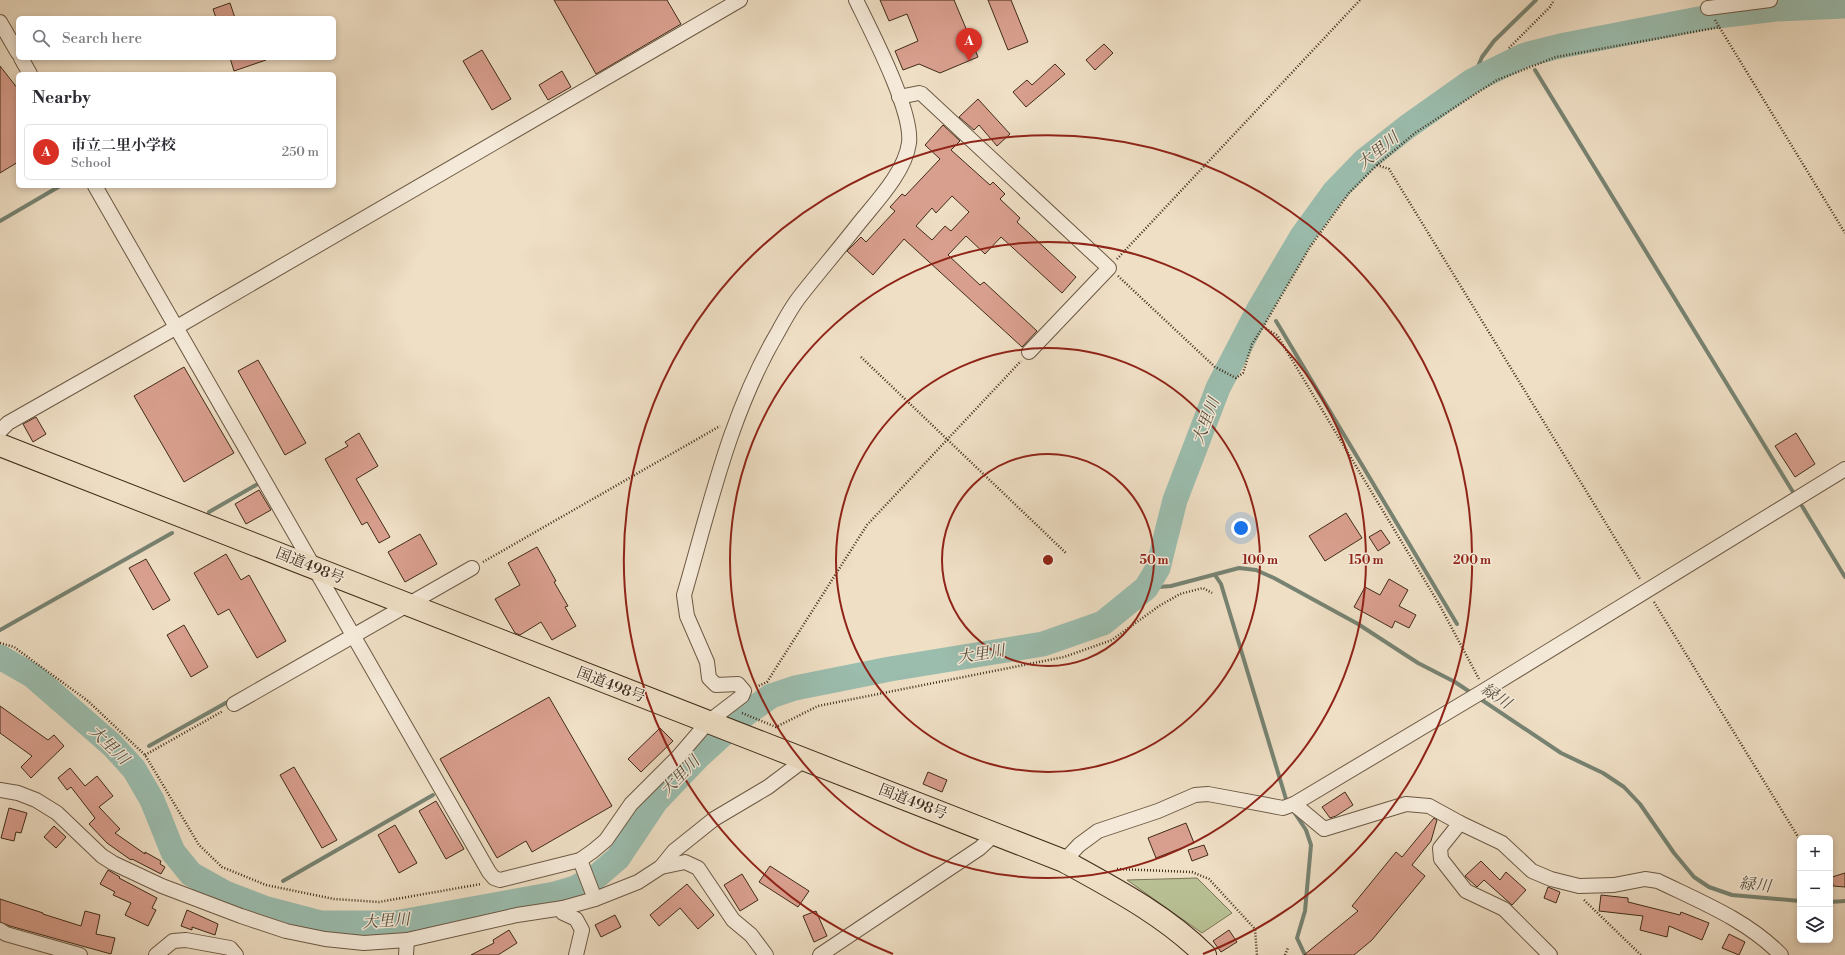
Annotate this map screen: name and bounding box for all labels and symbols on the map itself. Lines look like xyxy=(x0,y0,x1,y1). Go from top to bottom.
pin: A xyxy=(956,28,982,61)
water label: 大里川 xyxy=(1353,127,1404,174)
water label: 大里川 xyxy=(1188,393,1225,447)
your location xyxy=(1231,518,1251,538)
street label: 国道498号 xyxy=(273,544,347,588)
centre of rings xyxy=(1041,553,1055,567)
text: 50 m xyxy=(1139,553,1169,568)
text: 100 m xyxy=(1242,553,1278,568)
text: 150 m xyxy=(1349,553,1383,568)
text: 200 m xyxy=(1453,553,1491,568)
water label: 大里川 xyxy=(956,640,1008,668)
street label: 国道498号 xyxy=(574,663,648,707)
water label: 緑川 xyxy=(1477,679,1517,714)
water label: 大里川 xyxy=(85,721,135,770)
water label: 大里川 xyxy=(656,750,705,800)
street label: 国道498号 xyxy=(876,780,950,824)
water label: 緑川 xyxy=(1738,873,1774,897)
water label: 大里川 xyxy=(361,909,413,933)

